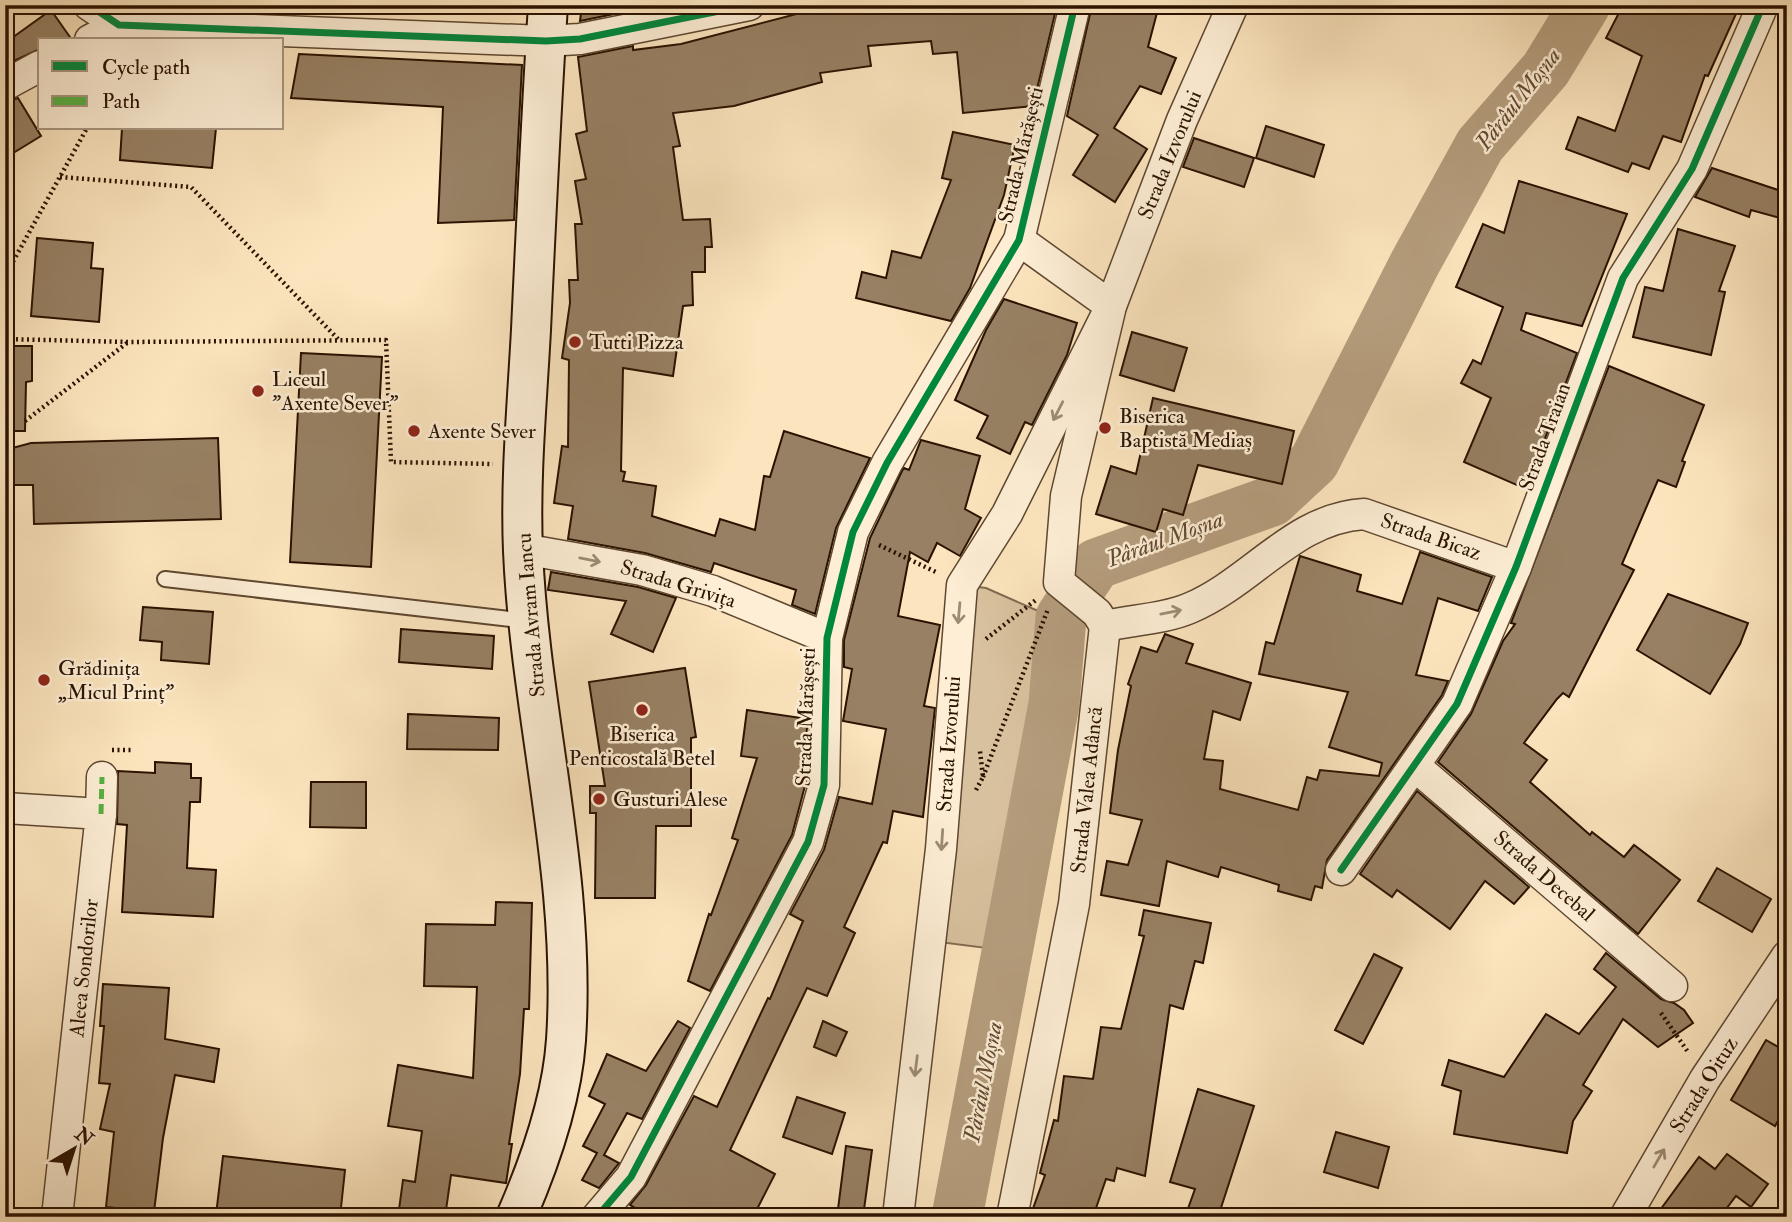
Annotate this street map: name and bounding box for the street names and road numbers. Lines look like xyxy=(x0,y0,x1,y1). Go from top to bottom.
street label: Strada Mărășești xyxy=(992,84,1050,226)
street label: Strada Izvorului xyxy=(1132,86,1208,223)
street label: Strada Traian xyxy=(1513,379,1577,495)
street label: Strada Bicaz xyxy=(1377,507,1485,567)
street label: Strada Avram Iancu xyxy=(510,532,552,698)
street label: Strada Grivița xyxy=(617,554,739,614)
street label: Strada Mărășești xyxy=(790,647,822,787)
street label: Strada Izvorului xyxy=(931,675,967,813)
street label: Strada Valea Adâncă xyxy=(1065,705,1109,875)
street label: Strada Decebal xyxy=(1488,825,1601,928)
street label: Aleea Sondorilor xyxy=(63,897,105,1039)
street label: Strada Oituz xyxy=(1664,1032,1744,1138)

